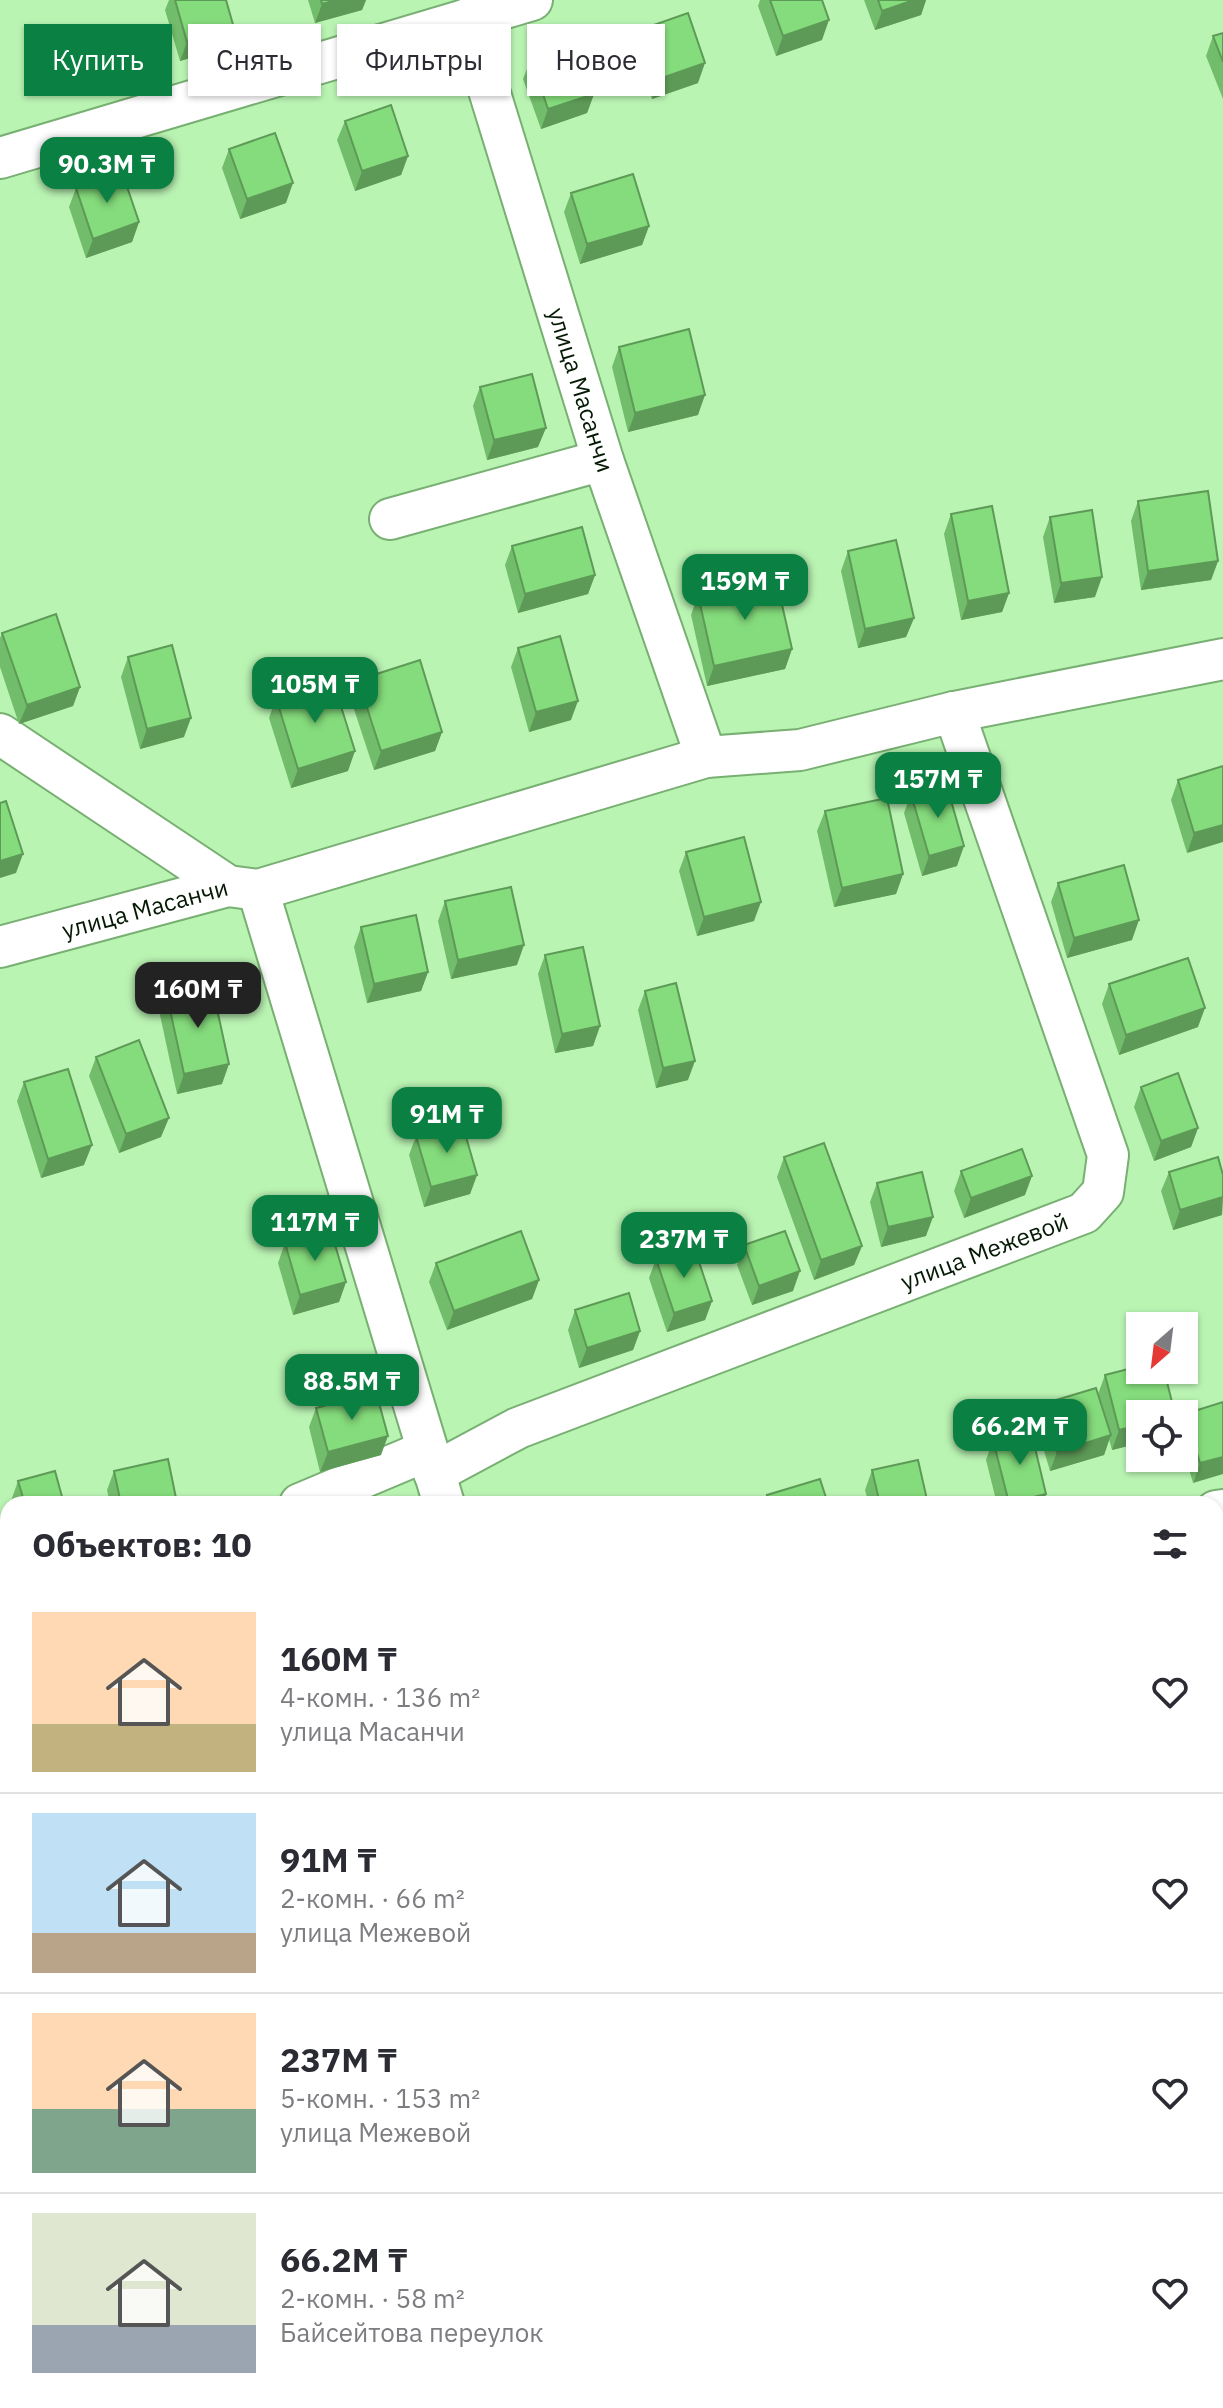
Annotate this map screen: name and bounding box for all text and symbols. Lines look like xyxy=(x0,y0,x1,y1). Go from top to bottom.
chip: Купить xyxy=(24,24,172,96)
chip: Снять xyxy=(188,24,321,96)
chip: Фильтры xyxy=(337,24,511,96)
chip: Новое xyxy=(527,24,665,96)
pin: 90.3M ₸ xyxy=(33,137,181,205)
text: 90.3M ₸ xyxy=(58,146,156,180)
street label: улица Масанчи xyxy=(541,304,622,476)
pin: 159M ₸ xyxy=(680,554,810,622)
text: 159M ₸ xyxy=(700,563,790,597)
pin: 105M ₸ xyxy=(250,657,380,725)
text: 105M ₸ xyxy=(270,666,360,700)
pin: 157M ₸ xyxy=(873,752,1003,820)
text: 157M ₸ xyxy=(893,761,983,795)
street label: улица Масанчи xyxy=(58,871,231,946)
pin: 160M ₸ xyxy=(133,962,263,1030)
text: 160M ₸ xyxy=(153,971,243,1005)
pin: 91M ₸ xyxy=(391,1087,503,1155)
text: 91M ₸ xyxy=(410,1096,484,1130)
pin: 117M ₸ xyxy=(250,1195,380,1263)
text: 117M ₸ xyxy=(270,1204,360,1238)
street label: улица Межевой xyxy=(896,1205,1073,1297)
pin: 237M ₸ xyxy=(619,1212,749,1280)
text: 237M ₸ xyxy=(639,1221,729,1255)
north arrow xyxy=(1126,1312,1198,1384)
map controls xyxy=(1126,1312,1198,1472)
pin: 88.5M ₸ xyxy=(278,1354,426,1422)
text: 88.5M ₸ xyxy=(303,1363,401,1397)
pin: 66.2M ₸ xyxy=(946,1399,1094,1467)
button: locate xyxy=(1126,1400,1198,1472)
text: 66.2M ₸ xyxy=(971,1408,1069,1442)
text: Объектов: 10 xyxy=(32,1522,252,1566)
icon: filters xyxy=(1148,1522,1192,1566)
text: 160M ₸ xyxy=(280,1636,398,1680)
icon: home xyxy=(96,1644,192,1740)
icon: heart xyxy=(1148,1670,1192,1714)
text: 4-комн. · 136 m² xyxy=(280,1680,480,1714)
text: улица Масанчи xyxy=(280,1714,465,1748)
text: 91M ₸ xyxy=(280,1837,377,1881)
icon: home xyxy=(96,1845,192,1941)
icon: heart xyxy=(1148,1871,1192,1915)
text: 2-комн. · 66 m² xyxy=(280,1881,465,1915)
text: улица Межевой xyxy=(280,1915,471,1949)
text: 237M ₸ xyxy=(280,2037,398,2081)
icon: home xyxy=(96,2045,192,2141)
icon: heart xyxy=(1148,2071,1192,2115)
text: 5-комн. · 153 m² xyxy=(280,2081,480,2115)
text: улица Межевой xyxy=(280,2115,471,2149)
text: 66.2M ₸ xyxy=(280,2237,408,2281)
icon: home xyxy=(96,2245,192,2341)
icon: heart xyxy=(1148,2271,1192,2315)
text: 2-комн. · 58 m² xyxy=(280,2281,465,2315)
text: Байсейтова переулок xyxy=(280,2315,544,2349)

